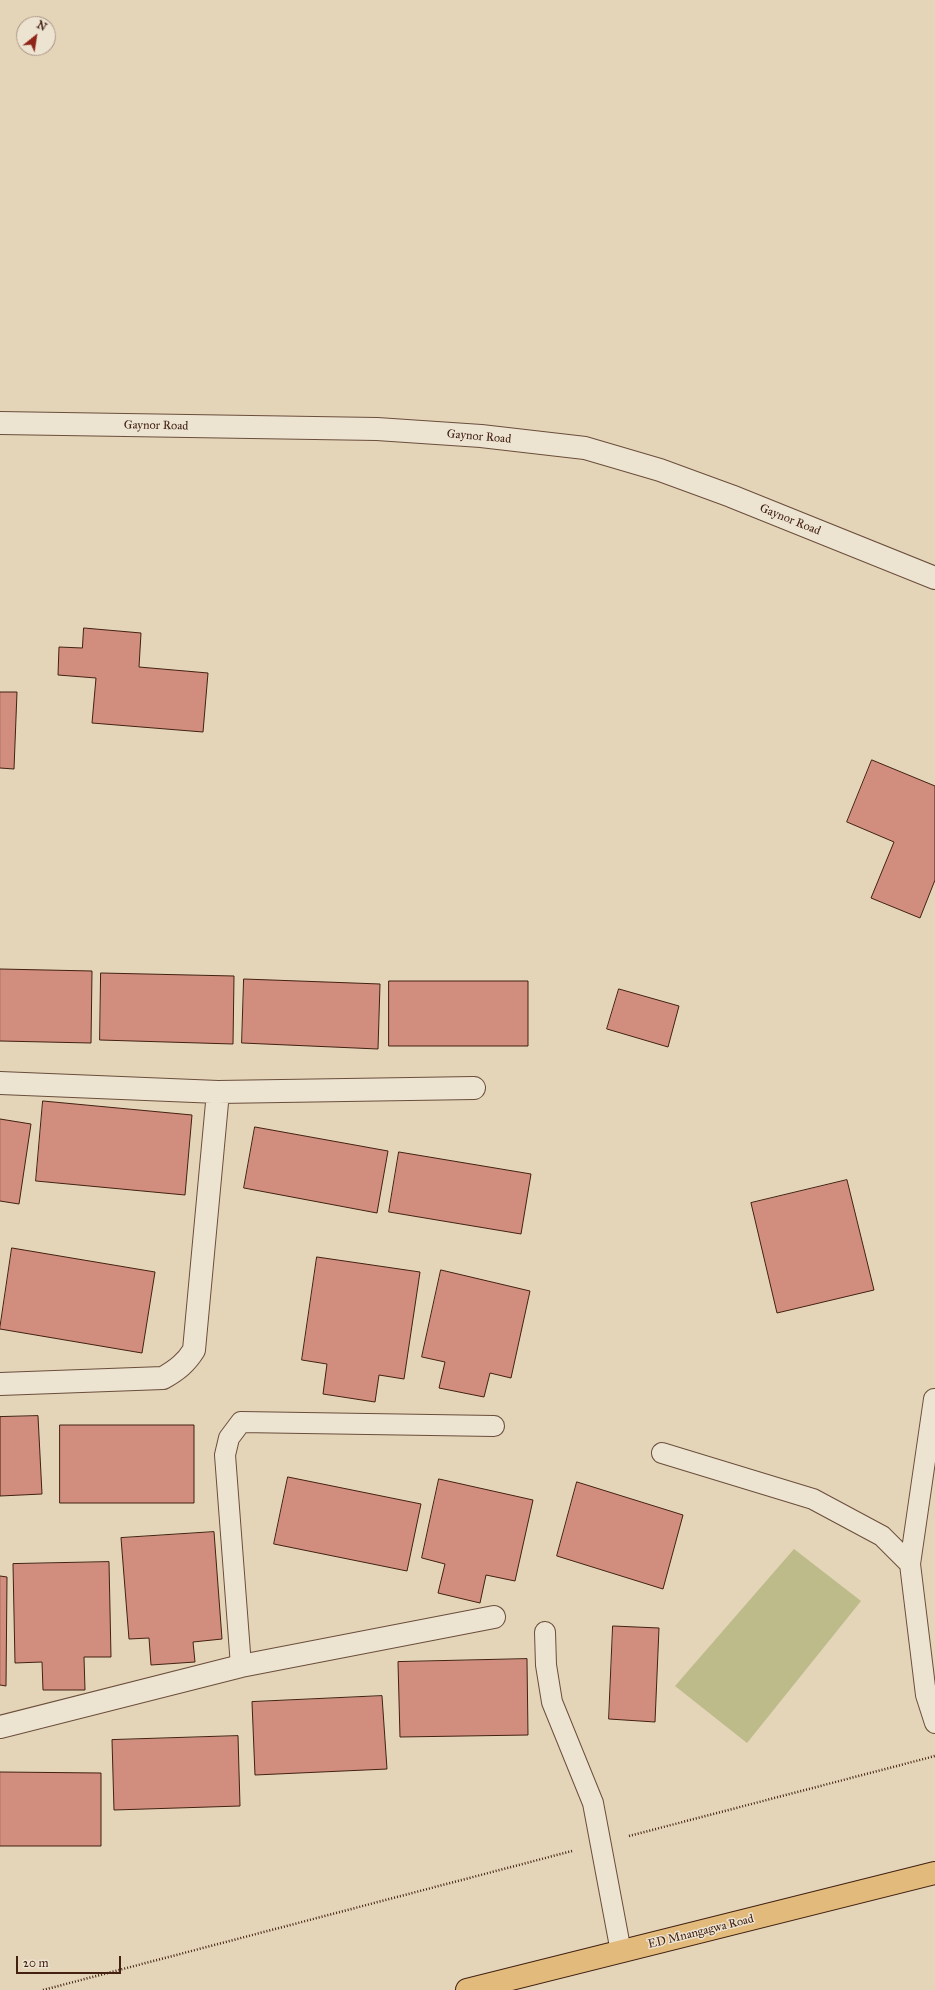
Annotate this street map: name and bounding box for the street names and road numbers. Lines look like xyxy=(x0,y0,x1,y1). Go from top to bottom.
street label: Gaynor Road xyxy=(124,418,188,434)
street label: Gaynor Road xyxy=(446,427,512,447)
street label: Gaynor Road xyxy=(757,501,823,539)
street label: ED Mnangagwa Road xyxy=(647,1912,755,1952)

